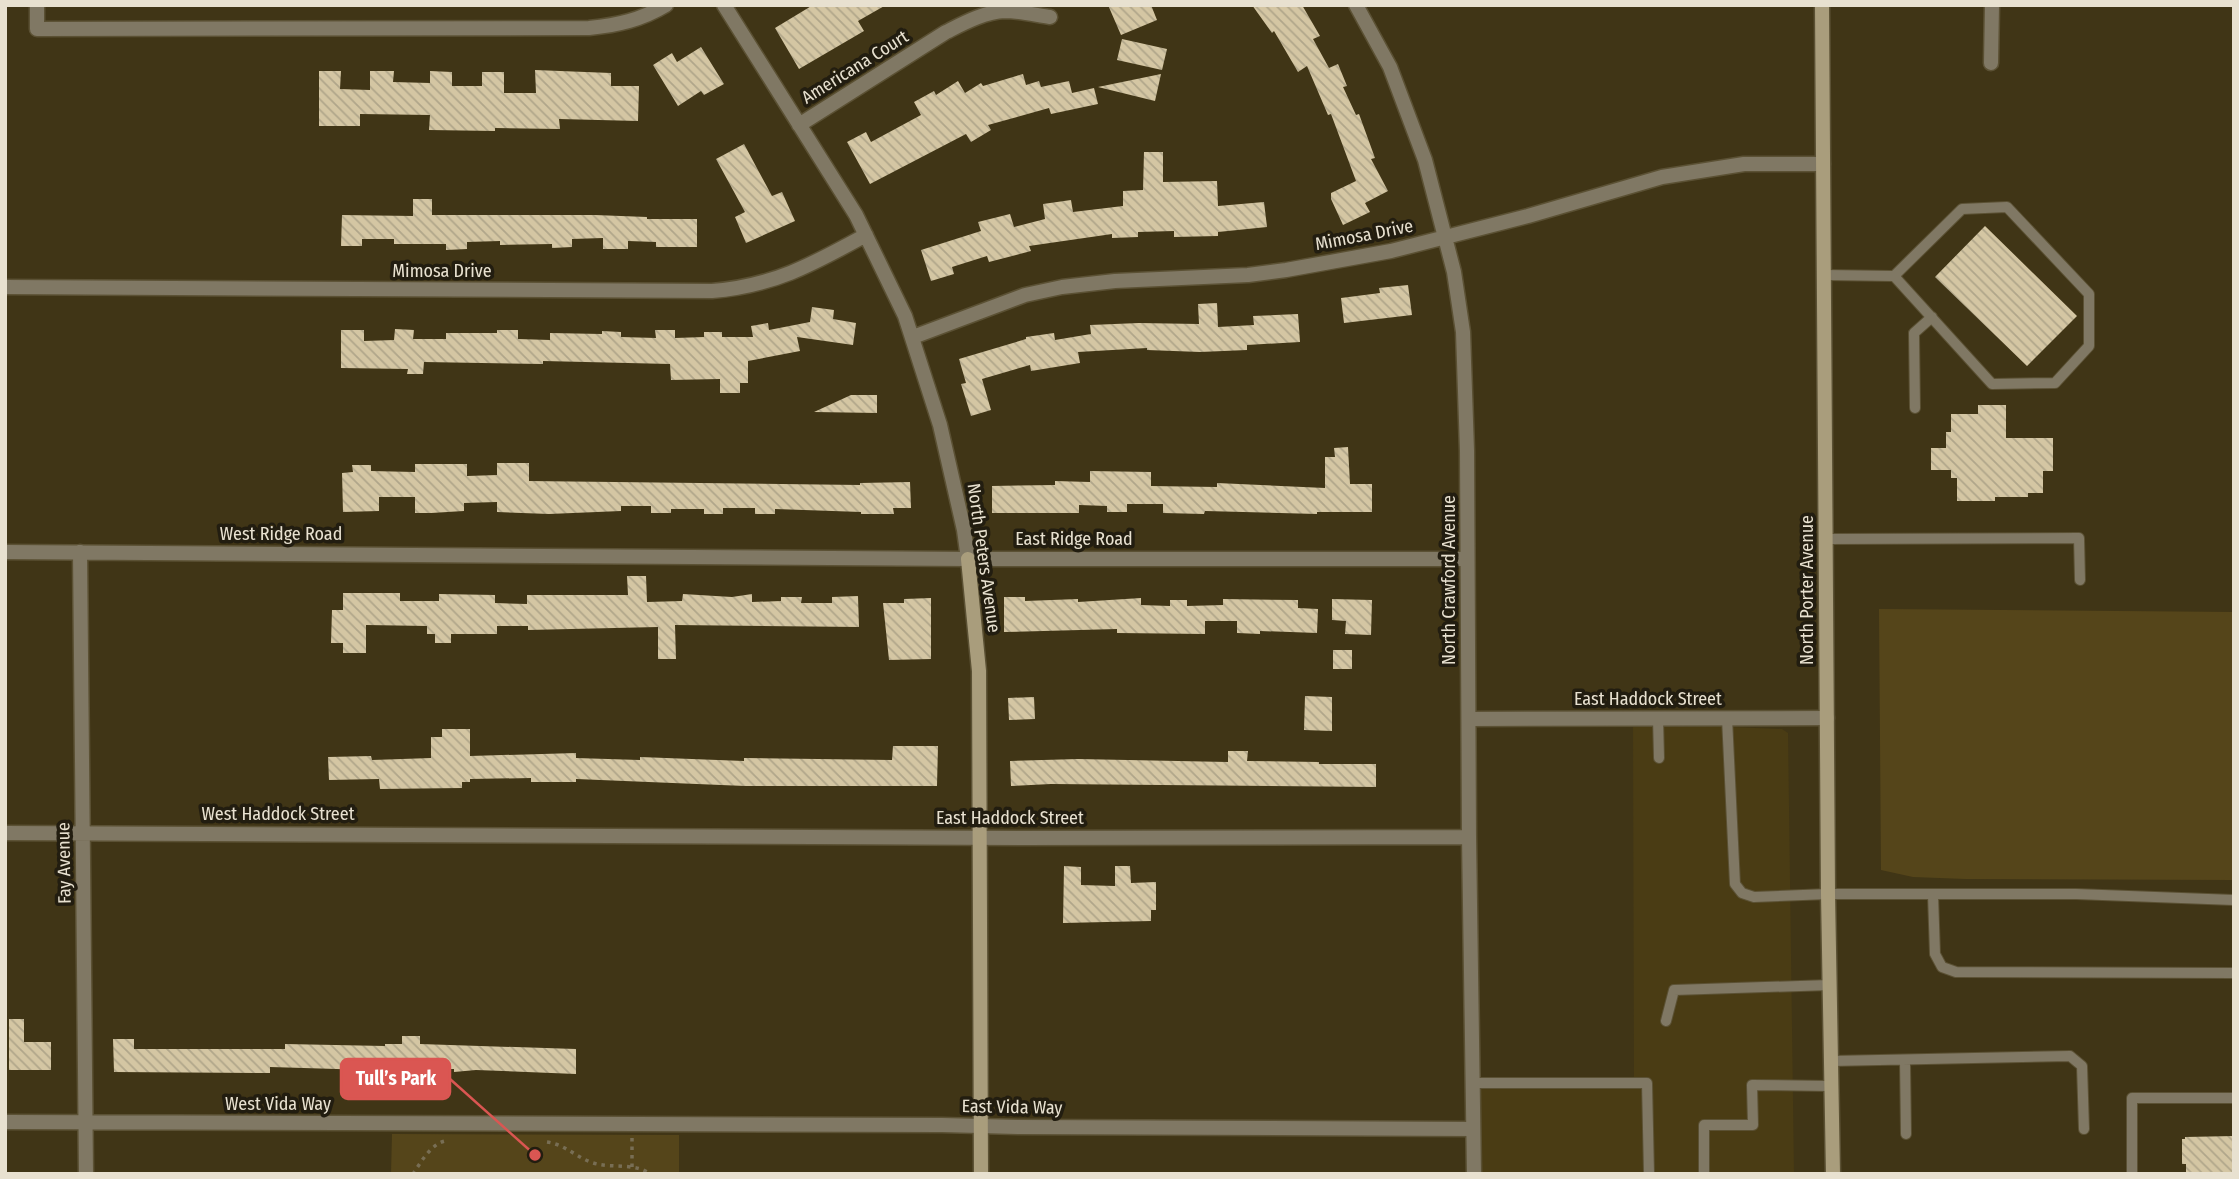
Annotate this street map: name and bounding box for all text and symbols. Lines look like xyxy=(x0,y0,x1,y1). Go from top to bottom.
street label: Americana Court xyxy=(798,25,913,109)
street label: Mimosa Drive xyxy=(1313,215,1415,255)
street label: Mimosa Drive xyxy=(392,260,492,282)
street label: North Peters Avenue xyxy=(963,482,1005,634)
street label: North Crawford Avenue xyxy=(1438,495,1460,665)
street label: North Porter Avenue xyxy=(1796,515,1818,665)
street label: West Ridge Road xyxy=(220,523,342,545)
street label: East Ridge Road xyxy=(1015,528,1133,550)
street label: East Haddock Street xyxy=(1574,688,1722,710)
street label: West Haddock Street xyxy=(201,803,355,825)
street label: East Haddock Street xyxy=(936,807,1084,829)
street label: Fay Avenue xyxy=(52,822,76,904)
callout: Tull’s Park xyxy=(341,1059,450,1099)
text: Tull’s Park xyxy=(356,1067,437,1090)
street label: West Vida Way xyxy=(225,1093,331,1115)
street label: East Vida Way xyxy=(961,1095,1063,1119)

